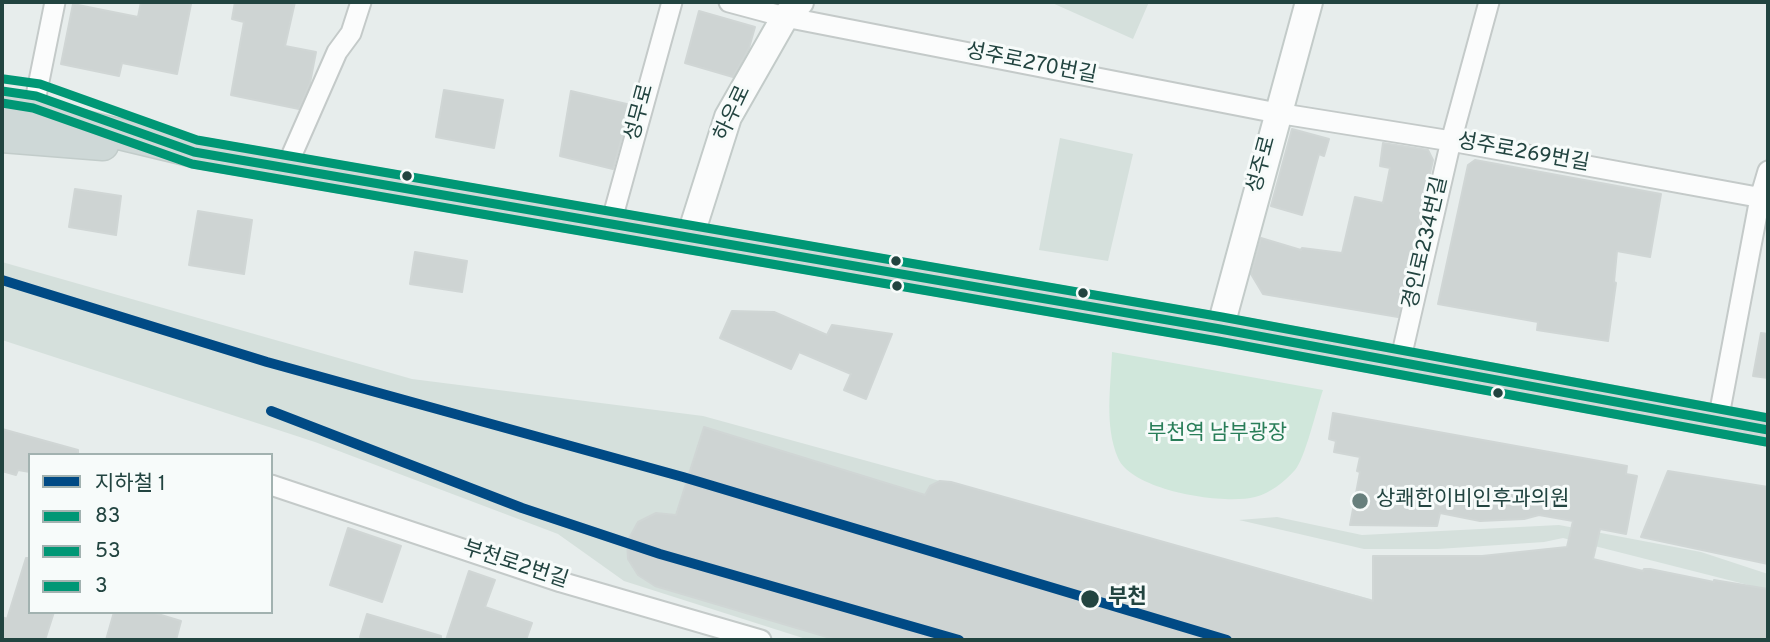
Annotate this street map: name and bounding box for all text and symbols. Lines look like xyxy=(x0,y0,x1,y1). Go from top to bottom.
street label: 성주로270번길 xyxy=(963,40,1099,90)
street label: 성무로 xyxy=(621,82,661,144)
street label: 하우로 xyxy=(710,82,758,146)
street label: 성주로269번길 xyxy=(1455,130,1591,178)
street label: 성주로 xyxy=(1243,134,1283,196)
unlabelled marker xyxy=(400,169,414,183)
street label: 경인로234번길 xyxy=(1400,174,1454,312)
unlabelled marker xyxy=(889,254,903,268)
unlabelled marker xyxy=(890,279,904,293)
unlabelled marker xyxy=(1076,286,1090,300)
unlabelled marker xyxy=(1491,386,1505,400)
park label: 부천역 남부광장 xyxy=(1147,422,1287,448)
legend xyxy=(28,453,273,614)
text: 지하철 1 xyxy=(95,471,166,498)
place label: 상쾌한이비인후과의원 xyxy=(1376,488,1569,514)
marker: 상쾌한이비인후과의원 xyxy=(1350,491,1370,511)
text: 83 xyxy=(95,503,120,530)
street label: 부천로2번길 xyxy=(459,537,571,595)
text: 53 xyxy=(95,538,121,565)
text: 3 xyxy=(95,573,108,600)
place label: 부천 xyxy=(1108,586,1147,612)
marker: 부천 xyxy=(1079,588,1101,610)

